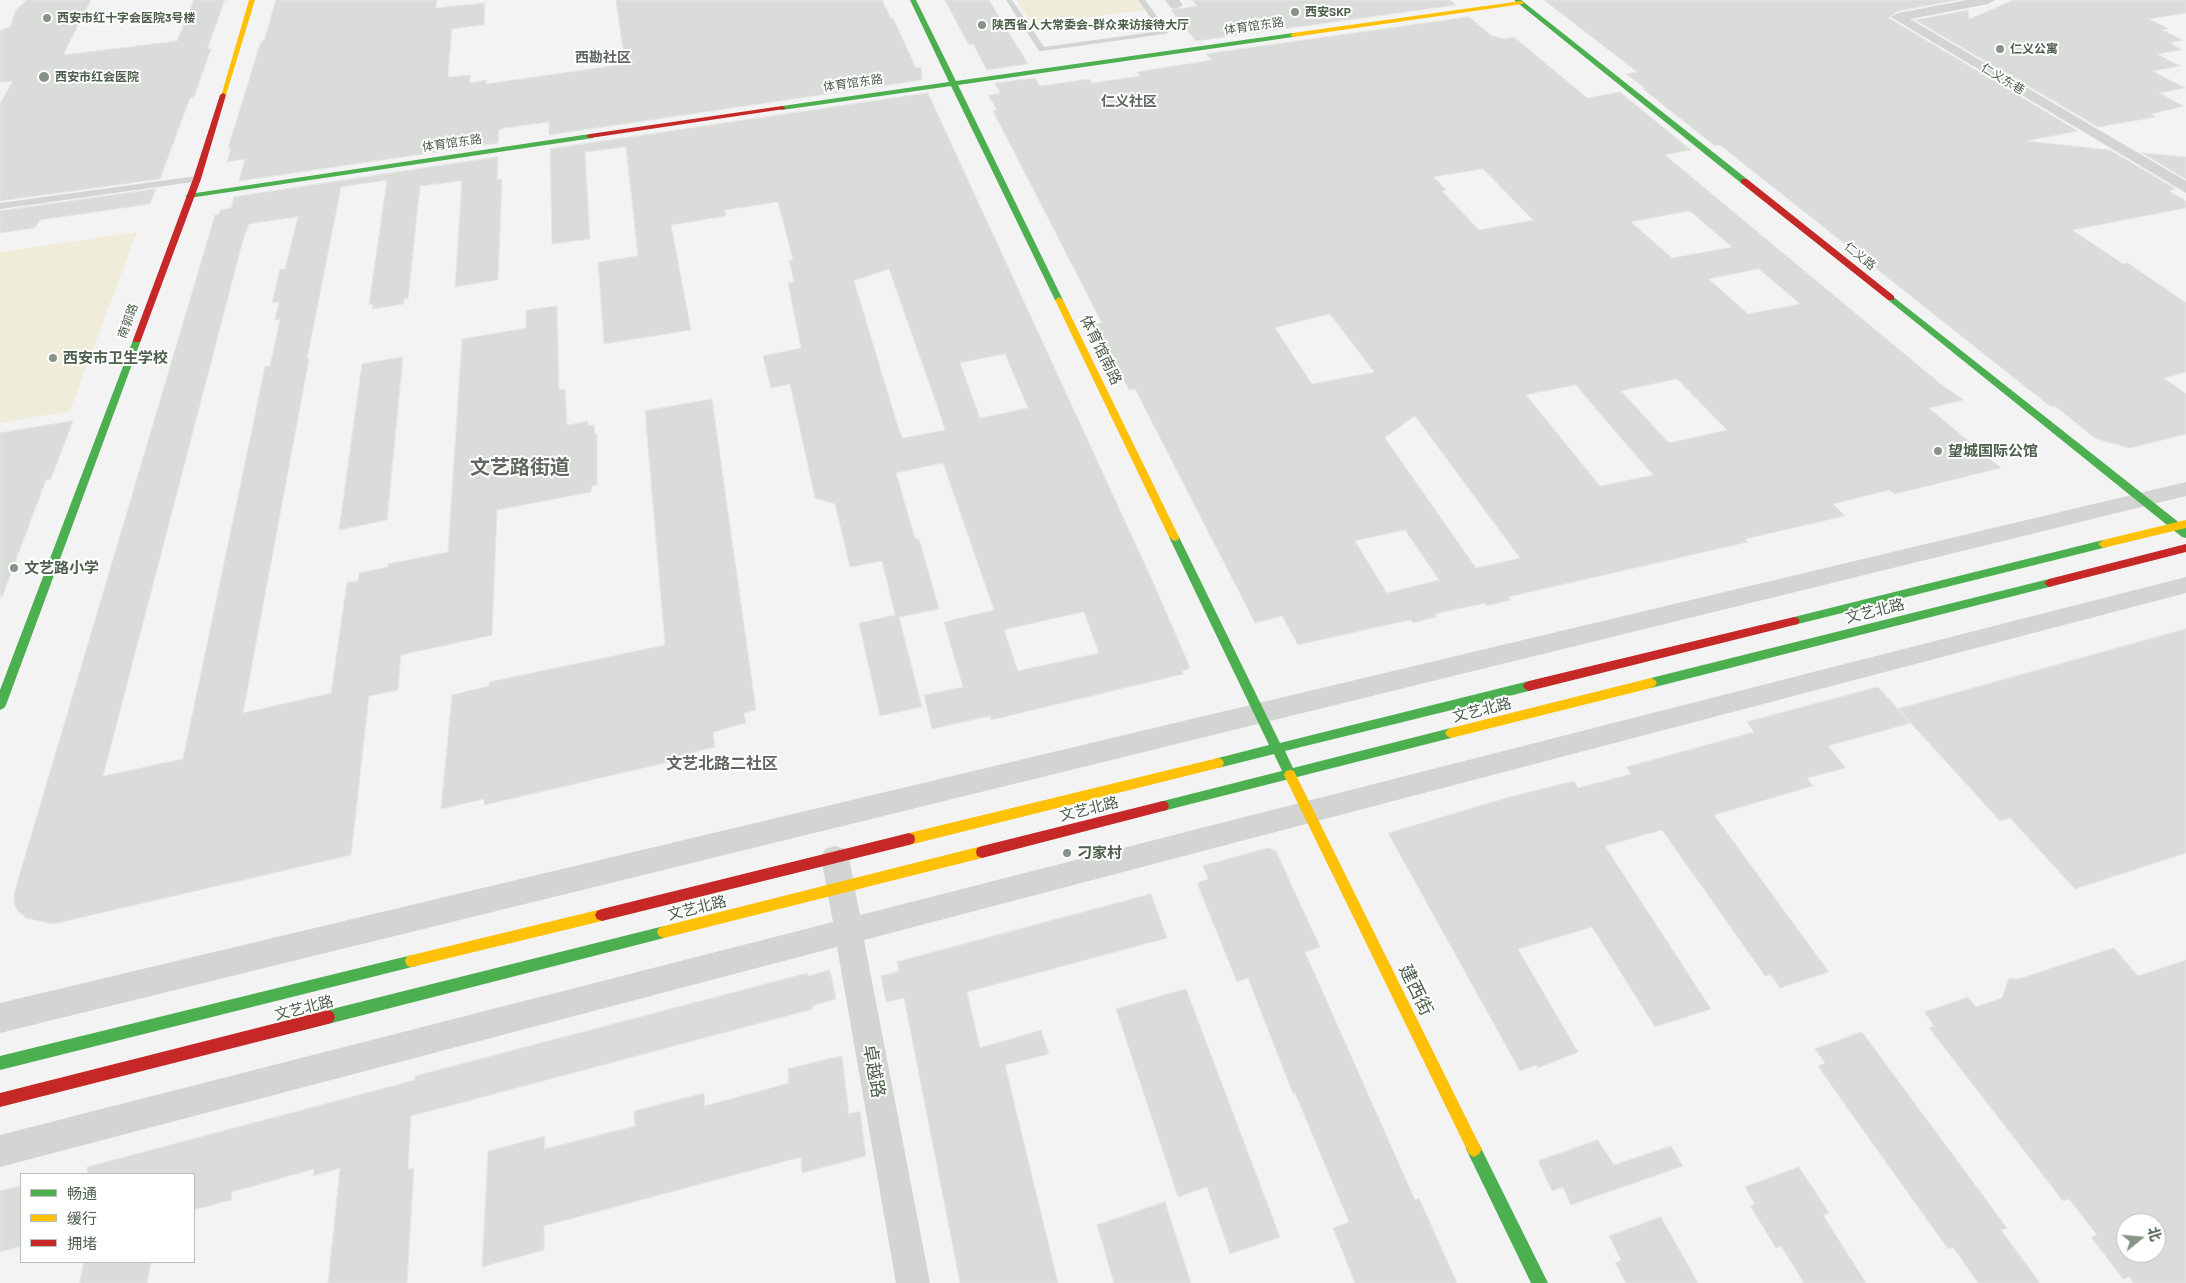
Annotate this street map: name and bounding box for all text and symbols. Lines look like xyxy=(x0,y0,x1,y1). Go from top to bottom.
place label: 西安SKP xyxy=(1305,5,1351,19)
marker: 西安SKP xyxy=(1289,6,1301,18)
place label: 西安市红十字会医院3号楼 xyxy=(57,11,195,25)
marker: 西安市红十字会医院3号楼 xyxy=(41,12,53,24)
street label: 体育馆东路 xyxy=(1223,15,1285,37)
place label: 陕西省人大常委会-群众来访接待大厅 xyxy=(992,18,1189,32)
marker: 陕西省人大常委会-群众来访接待大厅 xyxy=(976,19,988,31)
place label: 仁义公寓 xyxy=(2010,42,2058,56)
marker: 仁义公寓 xyxy=(1994,43,2006,55)
district label: 西勘社区 xyxy=(575,49,631,65)
street label: 仁义东巷 xyxy=(1979,60,2027,98)
marker: 西安市红会医院 xyxy=(37,70,51,84)
place label: 西安市红会医院 xyxy=(55,70,139,84)
street label: 体育馆东路 xyxy=(822,72,884,94)
district label: 仁义社区 xyxy=(1101,93,1157,109)
street label: 体育馆东路 xyxy=(421,132,483,154)
street label: 仁义路 xyxy=(1841,239,1879,273)
street label: 南郭路 xyxy=(115,302,141,340)
street label: 体育馆南路 xyxy=(1076,312,1126,388)
place label: 西安市卫生学校 xyxy=(63,349,168,367)
marker: 西安市卫生学校 xyxy=(47,352,59,364)
place label: 望城国际公馆 xyxy=(1948,442,2038,460)
marker: 望城国际公馆 xyxy=(1932,445,1944,457)
district label: 文艺路街道 xyxy=(470,455,570,479)
place label: 文艺路小学 xyxy=(24,559,99,577)
marker: 文艺路小学 xyxy=(8,562,20,574)
street label: 文艺北路 xyxy=(1844,595,1906,627)
street label: 文艺北路 xyxy=(1451,694,1513,726)
district label: 文艺北路二社区 xyxy=(666,754,778,774)
street label: 文艺北路 xyxy=(1058,793,1120,825)
place label: 刁家村 xyxy=(1077,844,1122,862)
marker: 刁家村 xyxy=(1061,847,1073,859)
street label: 文艺北路 xyxy=(666,892,728,924)
street label: 建西街 xyxy=(1394,961,1438,1019)
street label: 文艺北路 xyxy=(273,992,335,1024)
street label: 卓越路 xyxy=(859,1043,889,1099)
legend xyxy=(20,1173,195,1263)
text: 畅通 xyxy=(67,1184,97,1202)
text: 缓行 xyxy=(67,1209,97,1227)
north arrow xyxy=(2116,1213,2166,1263)
text: 北 xyxy=(2145,1225,2165,1243)
text: 拥堵 xyxy=(67,1234,97,1252)

